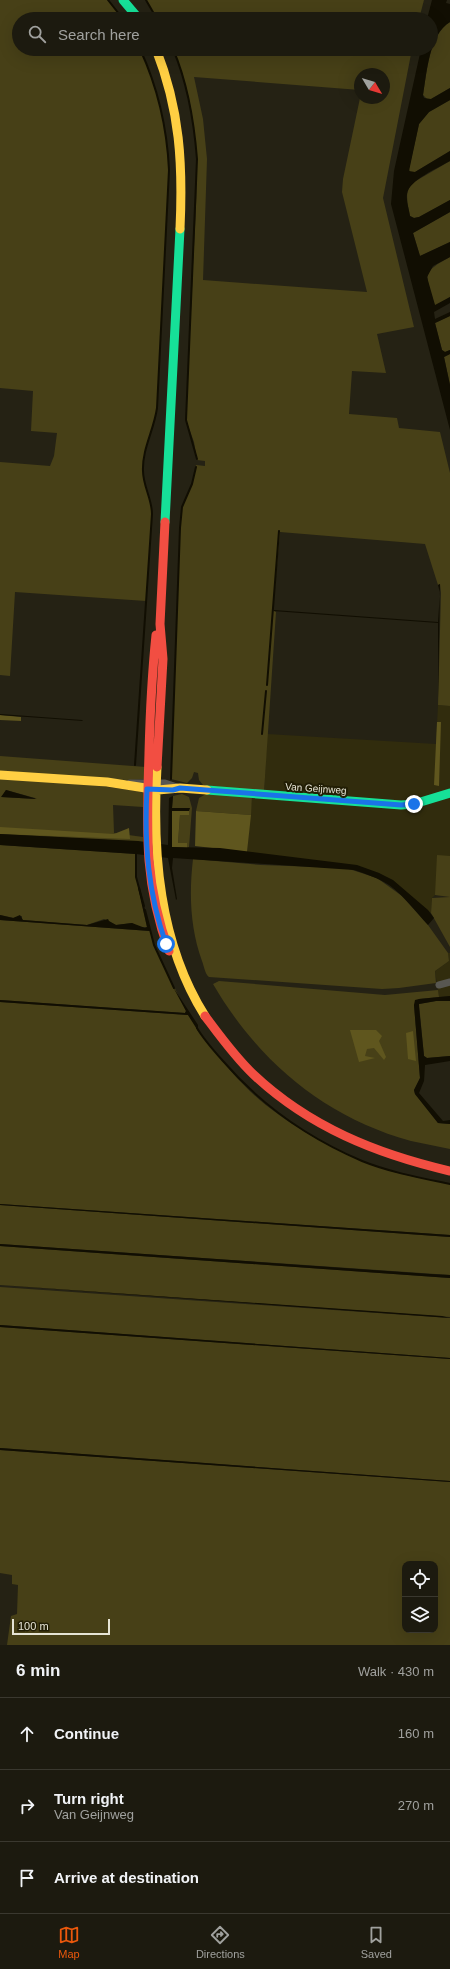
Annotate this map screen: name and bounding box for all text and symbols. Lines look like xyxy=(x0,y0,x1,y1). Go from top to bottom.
search box xyxy=(12,12,438,56)
icon: search xyxy=(26,23,48,45)
text: Search here xyxy=(58,26,140,43)
north arrow xyxy=(354,68,390,104)
street label: Van Geijnweg xyxy=(285,781,347,796)
route end xyxy=(405,795,423,813)
route start xyxy=(157,935,175,953)
map controls xyxy=(402,1561,438,1633)
button: locate xyxy=(402,1561,438,1597)
button: layers xyxy=(402,1597,438,1633)
scale bar xyxy=(12,1617,110,1636)
text: 100 m xyxy=(18,1620,49,1632)
text: 6 min xyxy=(16,1661,60,1680)
text: Walk · 430 m xyxy=(358,1664,434,1679)
icon: ahead xyxy=(16,1723,38,1745)
text: Continue xyxy=(54,1725,119,1742)
text: 160 m xyxy=(398,1726,434,1741)
text: Turn right xyxy=(54,1790,124,1807)
icon: right xyxy=(16,1795,38,1817)
text: 270 m xyxy=(398,1798,434,1813)
text: Van Geijnweg xyxy=(54,1807,134,1822)
icon: arrive xyxy=(16,1867,38,1889)
text: Arrive at destination xyxy=(54,1869,199,1886)
tab: Map xyxy=(58,1924,80,1960)
tab: Directions xyxy=(196,1924,245,1960)
tab: Saved xyxy=(361,1924,392,1960)

